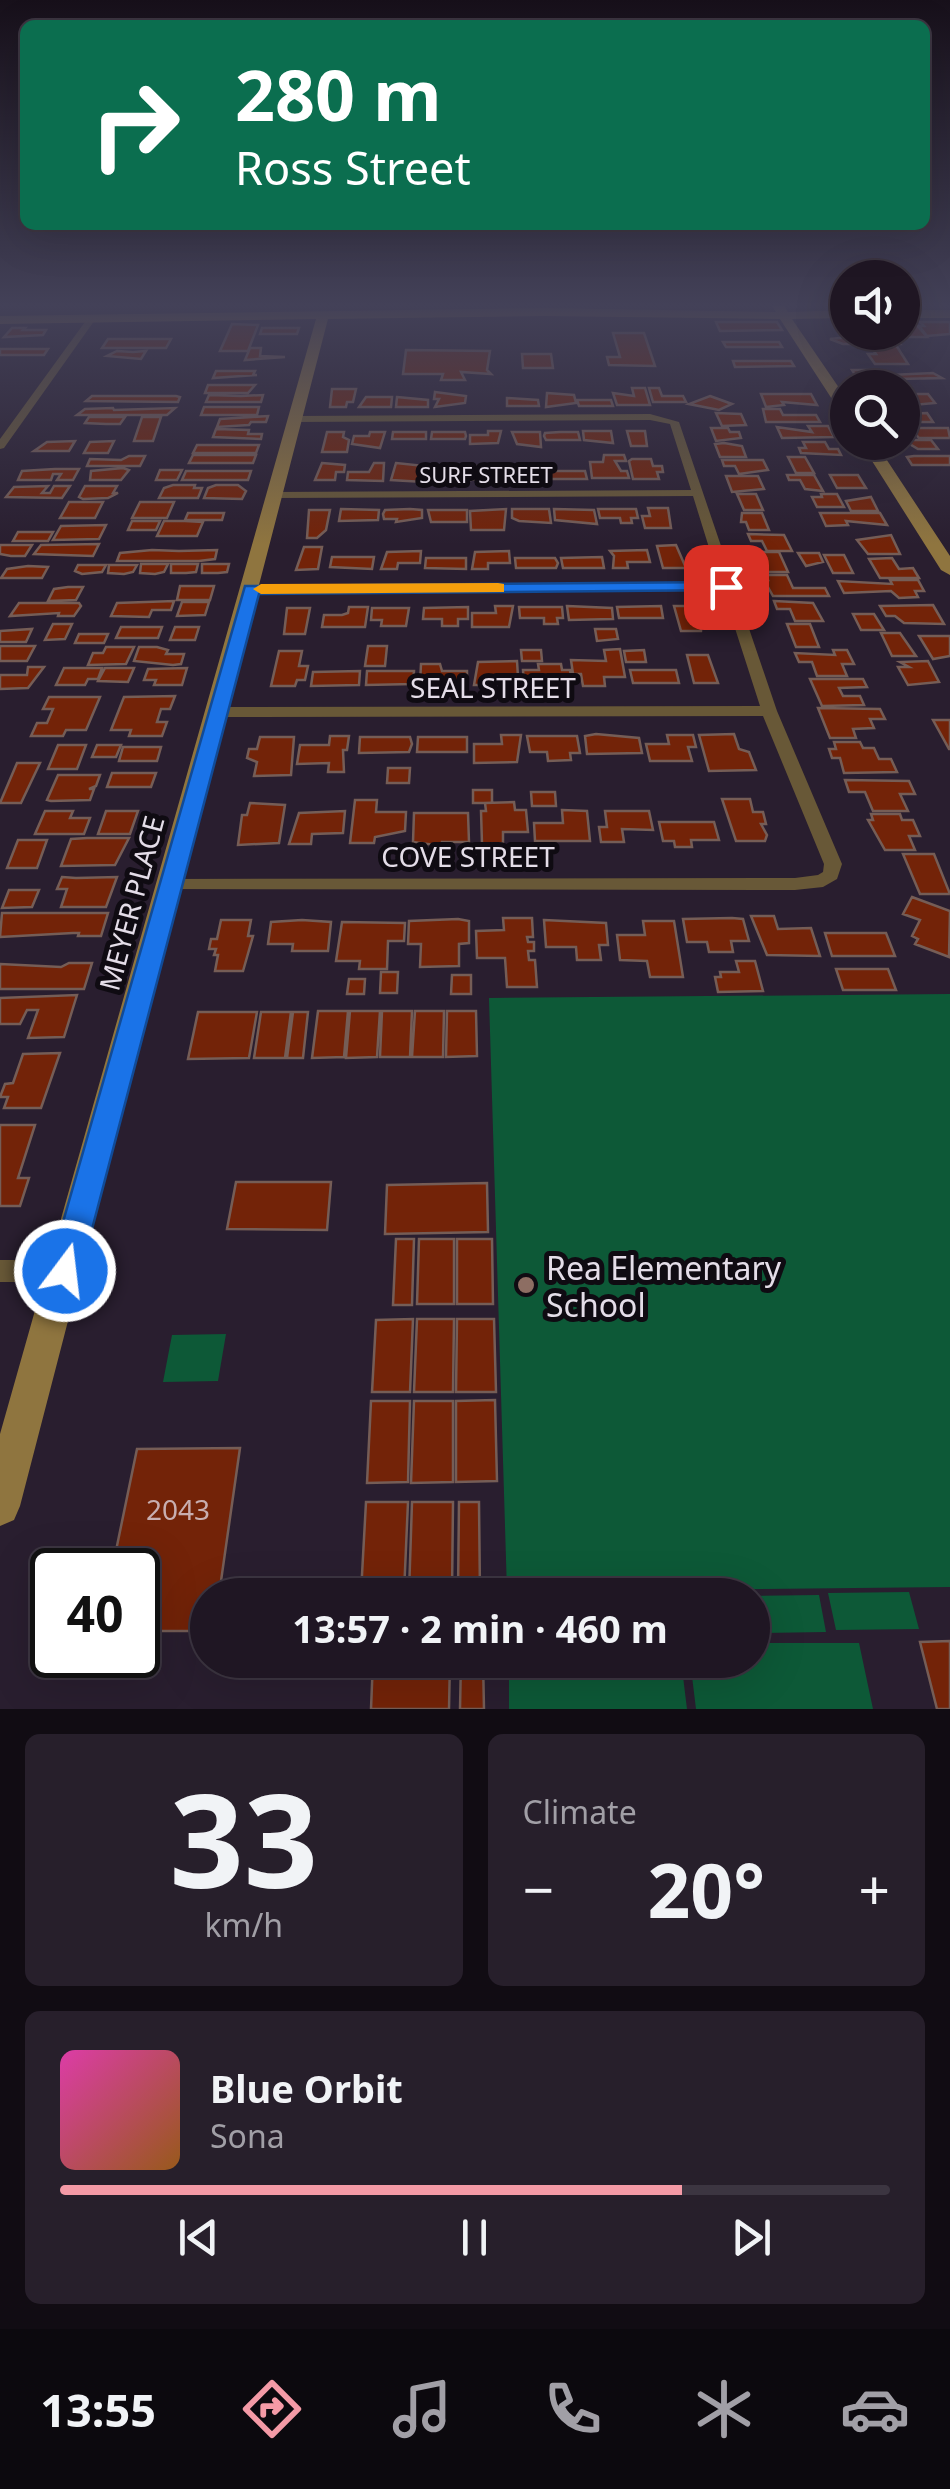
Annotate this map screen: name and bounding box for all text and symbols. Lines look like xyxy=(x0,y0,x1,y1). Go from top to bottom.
text: 280 m xyxy=(235,46,442,142)
icon: right xyxy=(70,60,200,190)
text: Ross Street xyxy=(235,137,471,198)
map controls xyxy=(830,260,920,460)
button: sound xyxy=(830,260,920,350)
button: search xyxy=(830,370,920,460)
street label: SURF STREET xyxy=(419,459,553,489)
pin xyxy=(684,545,769,630)
icon: arrive xyxy=(699,560,754,615)
street label: SEAL STREET xyxy=(410,668,576,706)
street label: MEYER PLACE xyxy=(89,811,173,995)
street label: COVE STREET xyxy=(381,837,555,875)
position arrow xyxy=(13,1219,117,1323)
place label: Rea Elementary School xyxy=(546,1246,782,1326)
marker: Rea Elementary School xyxy=(515,1274,537,1296)
house number: 2043 xyxy=(146,1490,210,1528)
speed limit sign: 40 xyxy=(30,1548,160,1678)
text: 13:57 · 2 min · 460 m xyxy=(292,1602,668,1654)
text: 33 xyxy=(169,1749,318,1926)
text: Climate xyxy=(523,1790,637,1833)
text: 20° xyxy=(647,1838,765,1940)
text: − xyxy=(523,1851,554,1926)
text: + xyxy=(859,1851,890,1926)
text: km/h xyxy=(204,1903,283,1946)
text: Blue Orbit xyxy=(210,2062,403,2114)
text: Sona xyxy=(210,2114,285,2157)
icon: previous xyxy=(171,2210,226,2265)
icon: pause xyxy=(447,2210,502,2265)
icon: next xyxy=(724,2210,779,2265)
icon: directions xyxy=(237,2374,307,2444)
icon: music xyxy=(387,2374,457,2444)
icon: phone xyxy=(538,2374,608,2444)
icon: climate xyxy=(689,2374,759,2444)
icon: car xyxy=(840,2374,910,2444)
text: 13:55 xyxy=(40,2379,156,2440)

